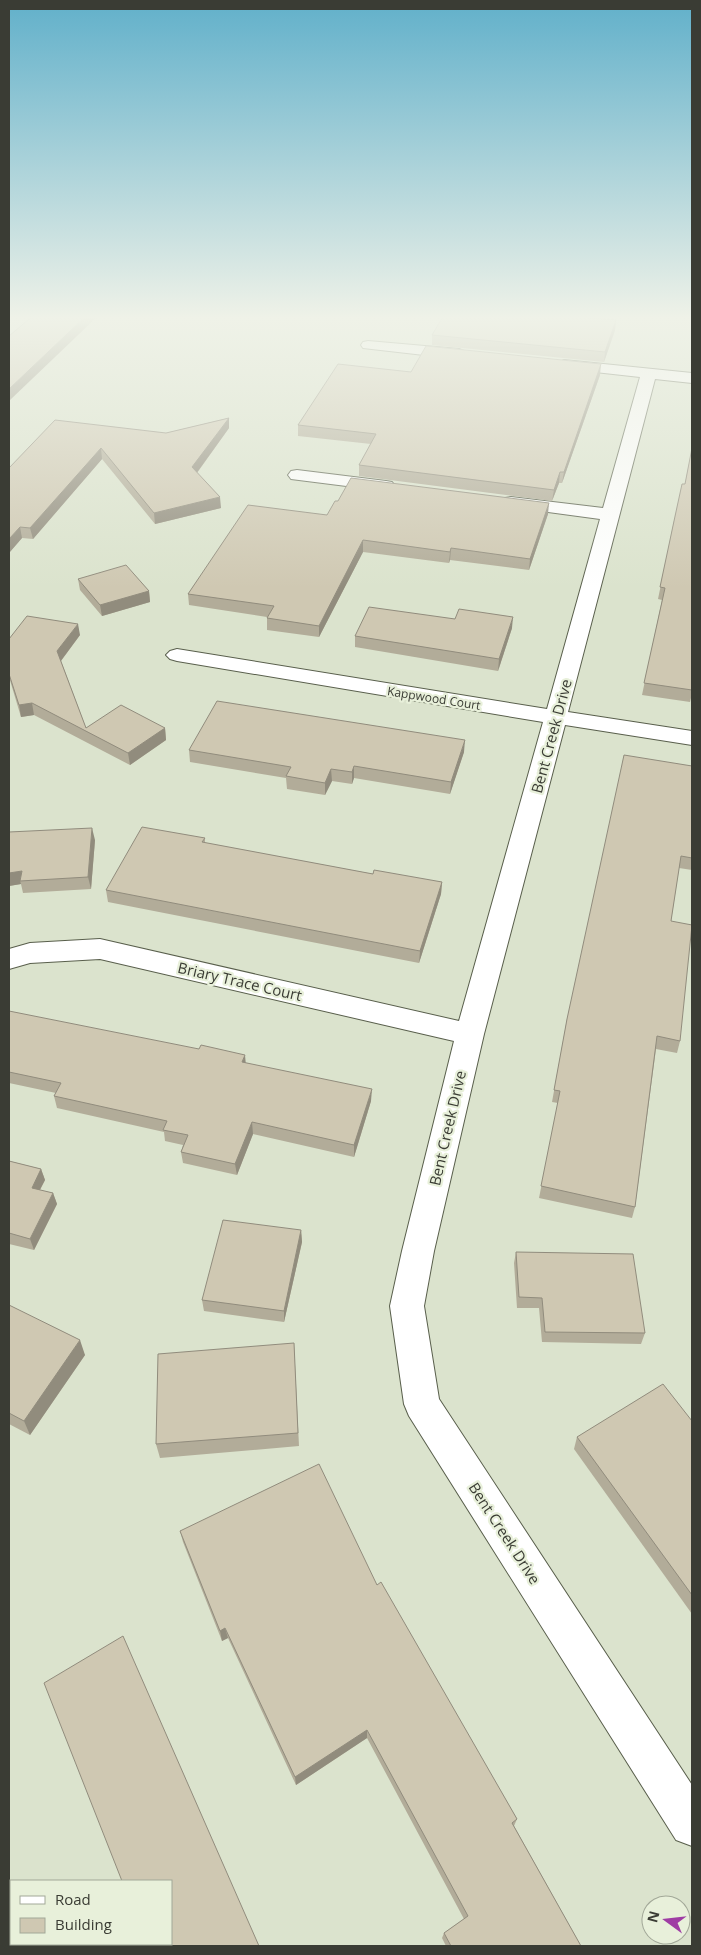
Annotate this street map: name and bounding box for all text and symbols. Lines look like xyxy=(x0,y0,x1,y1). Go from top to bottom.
street label: Bent Creek Drive xyxy=(526,677,576,795)
street label: Kappwood Court xyxy=(386,682,482,714)
street label: Briary Trace Court xyxy=(176,957,304,1005)
street label: Bent Creek Drive xyxy=(424,1069,470,1187)
street label: Bent Creek Drive xyxy=(465,1478,545,1588)
legend xyxy=(10,1880,172,1945)
text: Road xyxy=(55,1889,91,1909)
north arrow xyxy=(641,1895,691,1945)
text: N xyxy=(642,1909,664,1924)
text: Building xyxy=(55,1914,112,1934)

